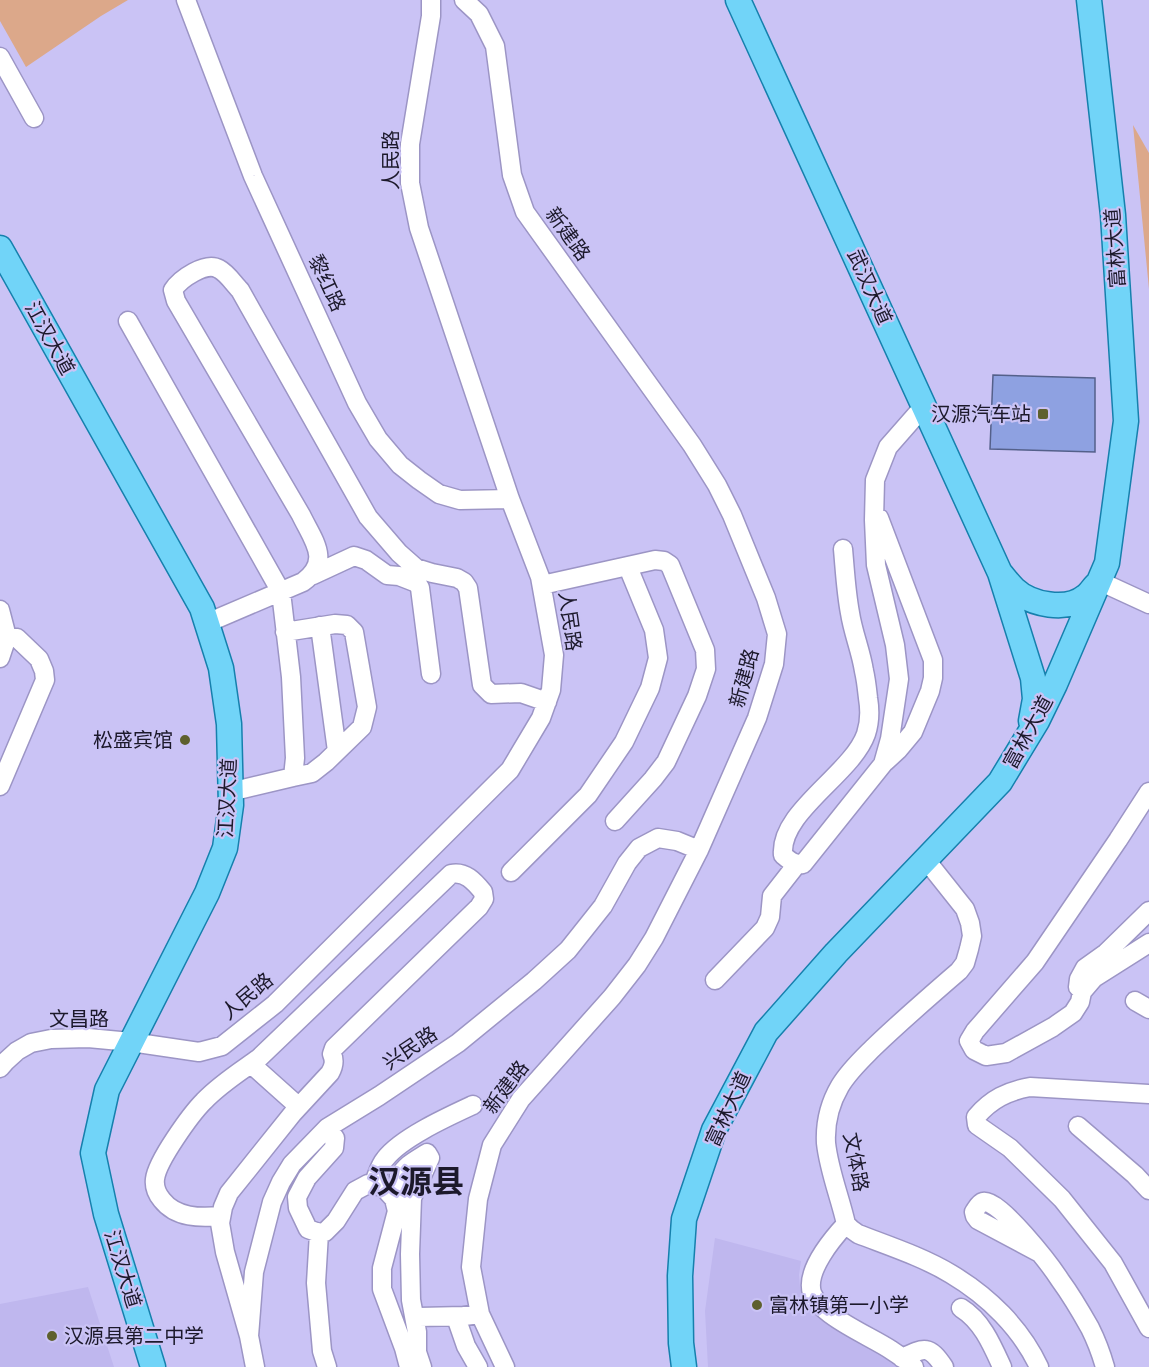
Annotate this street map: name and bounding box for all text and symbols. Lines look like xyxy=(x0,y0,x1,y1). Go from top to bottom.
street label: 人民路 xyxy=(379,130,403,190)
street label: 新建路 xyxy=(541,203,595,265)
street label: 富林大道 xyxy=(1100,207,1130,289)
street label: 武汉大道 xyxy=(843,246,897,328)
street label: 黎红路 xyxy=(303,251,351,315)
street label: 江汉大道 xyxy=(20,297,80,379)
place label: 汉源汽车站 xyxy=(931,402,1031,426)
marker: 汉源汽车站 xyxy=(1036,407,1050,421)
street label: 人民路 xyxy=(554,590,586,652)
street label: 新建路 xyxy=(725,646,763,710)
street label: 富林大道 xyxy=(998,691,1058,773)
place label: 松盛宾馆 xyxy=(93,728,173,752)
marker: 松盛宾馆 xyxy=(178,733,192,747)
street label: 江汉大道 xyxy=(213,757,241,839)
street label: 人民路 xyxy=(216,968,278,1024)
street label: 文昌路 xyxy=(49,1007,109,1031)
street label: 兴民路 xyxy=(378,1021,442,1075)
street label: 新建路 xyxy=(478,1056,534,1118)
street label: 富林大道 xyxy=(700,1068,756,1150)
street label: 文体路 xyxy=(838,1130,874,1194)
district label: 汉源县 xyxy=(368,1162,464,1201)
street label: 江汉大道 xyxy=(100,1227,146,1311)
place label: 富林镇第一小学 xyxy=(769,1293,909,1317)
marker: 富林镇第一小学 xyxy=(750,1298,764,1312)
place label: 汉源县第二中学 xyxy=(64,1324,204,1348)
marker: 汉源县第二中学 xyxy=(45,1329,59,1343)

